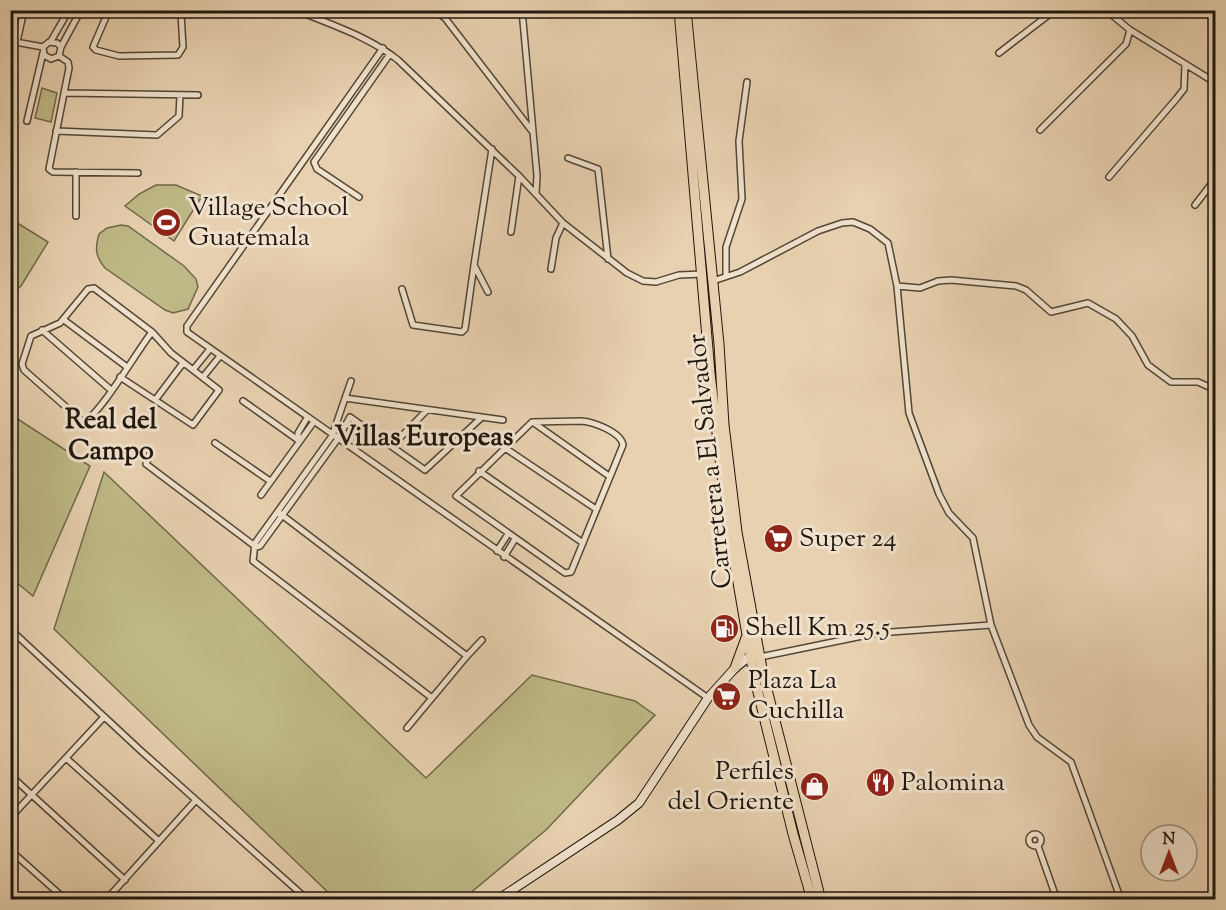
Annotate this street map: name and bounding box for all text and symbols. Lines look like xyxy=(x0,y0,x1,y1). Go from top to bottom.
place label: Village School Guatemala xyxy=(188,190,349,257)
sports icon: Village School Guatemala xyxy=(151,207,183,239)
street label: Carretera a El Salvador xyxy=(679,331,743,590)
district label: Real del Campo xyxy=(65,402,157,472)
district label: Villas Europeas xyxy=(335,419,514,458)
place label: Super 24 xyxy=(799,521,897,558)
supermarket icon: Super 24 xyxy=(762,523,794,555)
place label: Shell Km 25.5 xyxy=(745,610,890,647)
fuel station icon: Shell Km 25.5 xyxy=(708,612,740,644)
place label: Plaza La Cuchilla xyxy=(748,663,844,730)
supermarket icon: Plaza La Cuchilla xyxy=(711,680,743,712)
place label: Perfiles del Oriente xyxy=(667,754,794,821)
place label: Palomina xyxy=(901,765,1005,802)
restaurant icon: Palomina xyxy=(864,767,896,799)
shop icon: Perfiles del Oriente xyxy=(799,771,831,803)
north arrow xyxy=(1139,823,1199,883)
text: N xyxy=(1163,829,1176,852)

